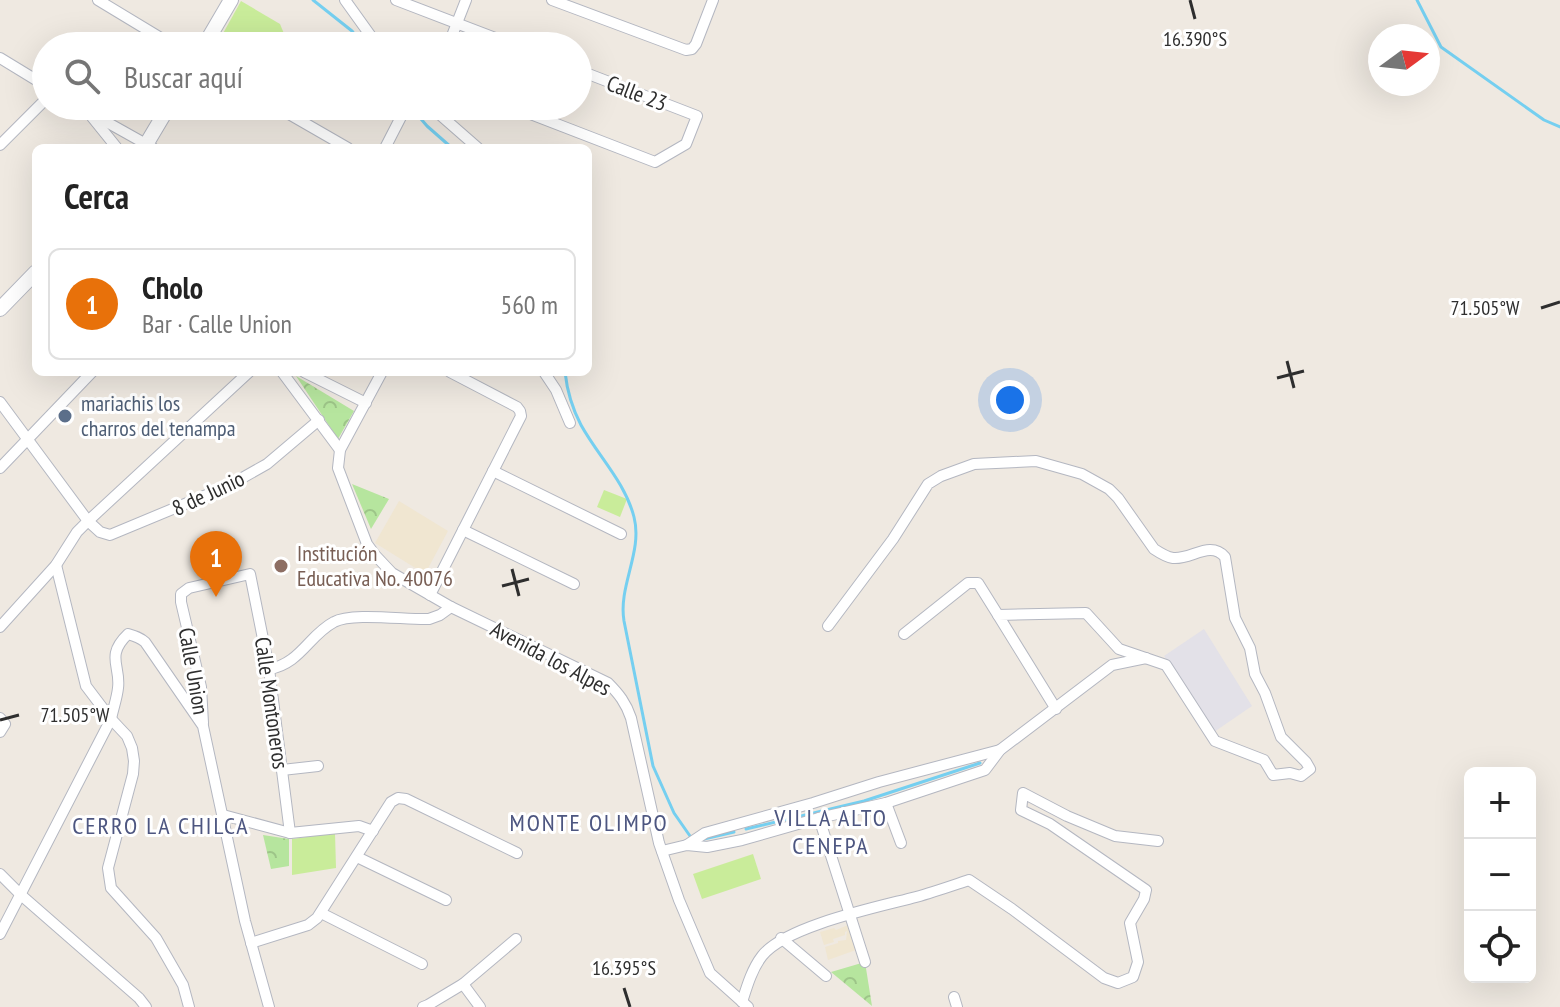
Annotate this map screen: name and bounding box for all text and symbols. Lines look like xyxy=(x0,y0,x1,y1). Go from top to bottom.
north arrow xyxy=(1368,24,1440,96)
text: 16.390°S xyxy=(1163,26,1227,52)
search box xyxy=(32,32,592,120)
icon: search xyxy=(60,54,104,98)
text: Buscar aquí xyxy=(124,57,243,96)
street label: Calle 23 xyxy=(603,69,671,117)
text: Cerca xyxy=(64,174,129,218)
text: Cholo xyxy=(142,268,203,307)
text: 1 xyxy=(86,288,98,321)
text: 560 m xyxy=(500,288,558,321)
text: 71.505°W xyxy=(1451,295,1520,321)
text: Bar · Calle Union xyxy=(142,307,292,340)
your location xyxy=(990,380,1030,420)
place label: mariachis los charros del tenampa xyxy=(81,389,236,442)
marker: mariachis los charros del tenampa xyxy=(56,407,74,425)
street label: 8 de Junio xyxy=(167,464,249,522)
pin: 1 xyxy=(190,531,242,597)
place label: Institución Educativa No. 40076 xyxy=(297,539,453,592)
marker: Institución Educativa No. 40076 xyxy=(272,557,290,575)
street label: Avenida los Alpes xyxy=(486,615,616,701)
street label: Calle Union xyxy=(173,625,215,717)
street label: Calle Montoneros xyxy=(249,635,295,771)
text: 71.505°W xyxy=(41,702,110,728)
map controls xyxy=(1464,767,1536,983)
button: + xyxy=(1464,767,1536,839)
district label: VILLA ALTO CENEPA xyxy=(773,802,888,861)
district label: MONTE OLIMPO xyxy=(509,807,669,838)
district label: CERRO LA CHILCA xyxy=(72,810,250,841)
button: − xyxy=(1464,839,1536,911)
button: locate xyxy=(1464,911,1536,983)
text: 16.395°S xyxy=(592,955,656,981)

